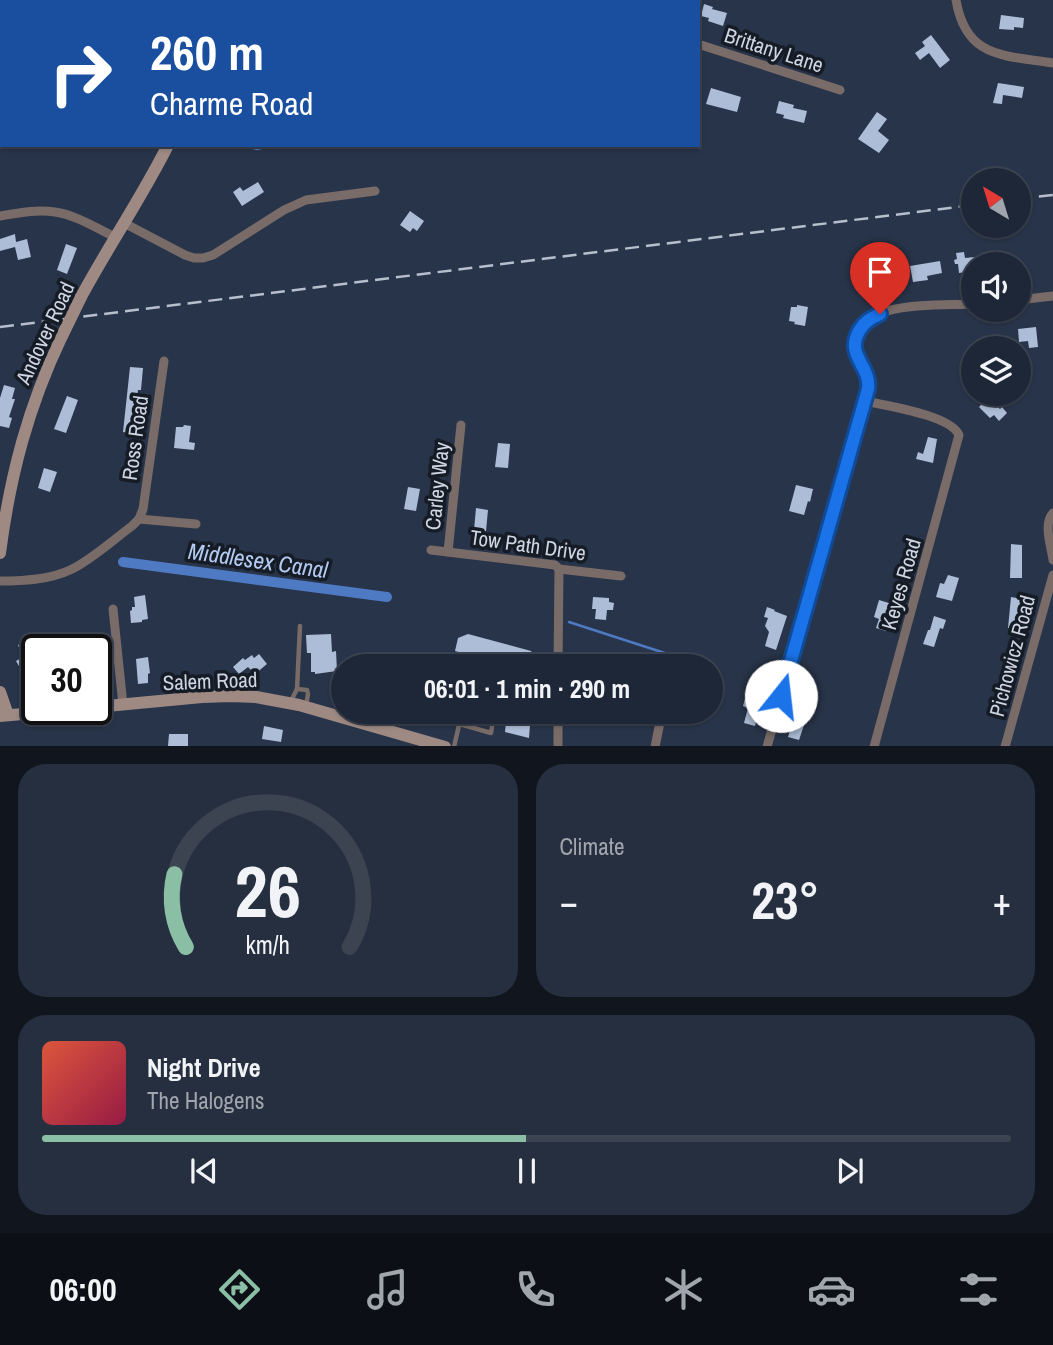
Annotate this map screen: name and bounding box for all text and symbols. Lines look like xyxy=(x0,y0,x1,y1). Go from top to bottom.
text: 260 m xyxy=(150,19,264,85)
street label: Brittany Lane xyxy=(721,20,827,80)
icon: right xyxy=(35,28,126,119)
text: Charme Road xyxy=(150,82,313,125)
north arrow xyxy=(961,168,1031,238)
map controls xyxy=(961,168,1031,406)
pin xyxy=(850,242,910,314)
button: sound xyxy=(961,252,1031,322)
icon: arrive xyxy=(861,253,899,291)
street label: Andover Road xyxy=(8,277,81,390)
button: layers xyxy=(961,336,1031,406)
street label: Ross Road xyxy=(115,394,155,482)
street label: Carley Way xyxy=(418,440,456,531)
street label: Tow Path Drive xyxy=(468,523,588,567)
water label: Middlesex Canal xyxy=(186,535,331,585)
street label: Keyes Road xyxy=(874,535,928,633)
street label: Pichowicz Road xyxy=(982,592,1042,720)
speed limit sign: 30 xyxy=(21,634,112,725)
position arrow xyxy=(744,659,818,733)
street label: Salem Road xyxy=(162,665,258,697)
text: 06:01 · 1 min · 290 m xyxy=(424,671,630,706)
text: Climate xyxy=(560,831,624,862)
text: 26 xyxy=(235,842,301,940)
text: 23° xyxy=(751,865,819,935)
text: − xyxy=(560,876,578,927)
text: + xyxy=(993,876,1011,927)
text: km/h xyxy=(246,927,290,961)
text: Night Drive xyxy=(147,1050,261,1085)
text: The Halogens xyxy=(147,1085,264,1116)
icon: previous xyxy=(185,1152,223,1190)
icon: pause xyxy=(508,1152,546,1190)
icon: next xyxy=(831,1152,869,1190)
icon: directions xyxy=(215,1265,264,1314)
icon: music xyxy=(363,1265,412,1314)
icon: phone xyxy=(511,1265,560,1314)
icon: climate xyxy=(659,1265,708,1314)
icon: car xyxy=(807,1265,856,1314)
icon: filters xyxy=(954,1265,1003,1314)
text: 06:00 xyxy=(49,1268,117,1311)

